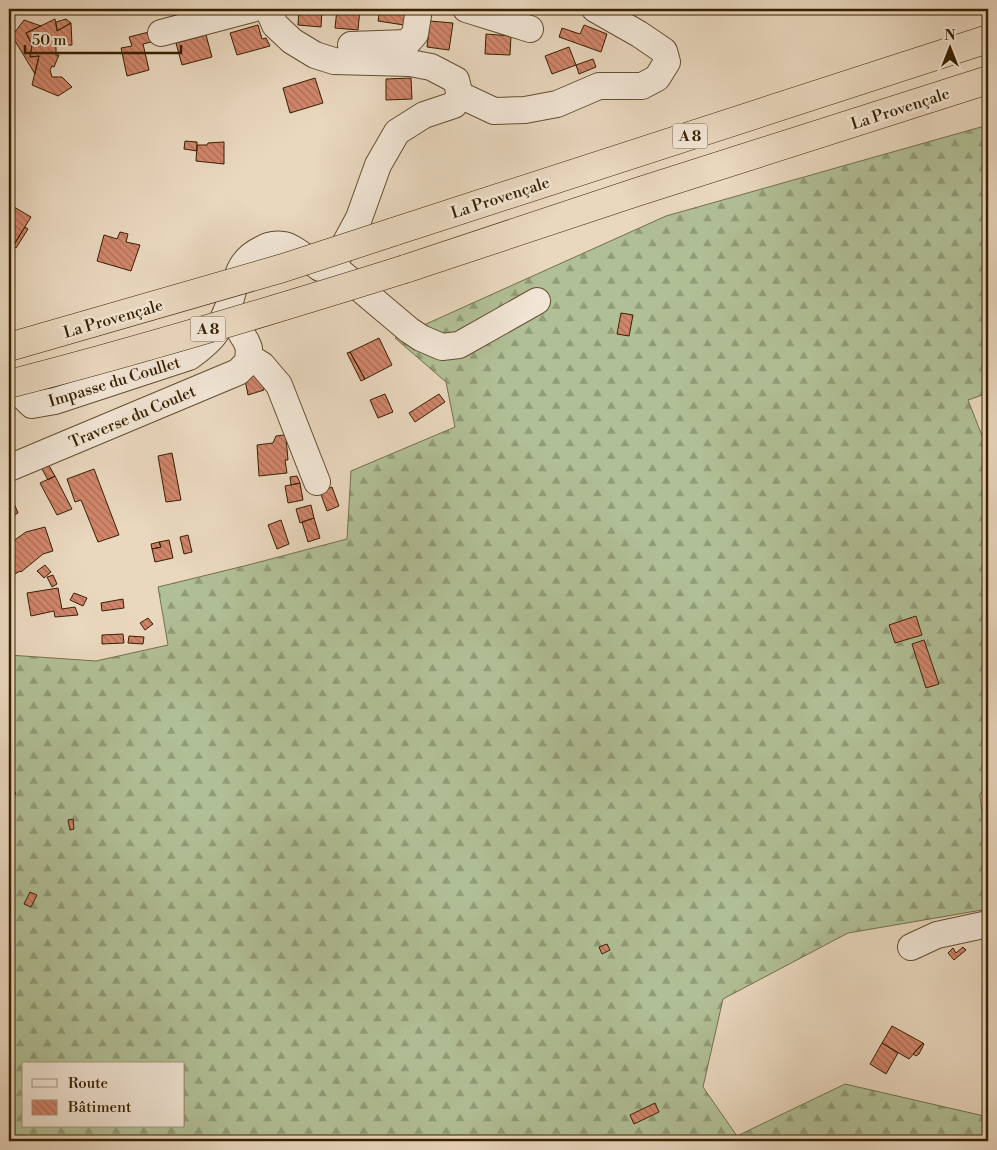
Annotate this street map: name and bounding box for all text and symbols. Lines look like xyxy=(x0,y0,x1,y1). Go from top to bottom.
scale bar xyxy=(25,22,181,54)
north arrow xyxy=(924,22,974,72)
text: N xyxy=(944,27,956,45)
text: 50 m xyxy=(32,31,66,50)
street label: La Provençale xyxy=(848,84,952,134)
road number: A 8 xyxy=(672,124,708,148)
street label: La Provençale xyxy=(448,173,552,223)
street label: La Provençale xyxy=(61,295,165,343)
road number: A 8 xyxy=(190,316,226,342)
street label: Impasse du Coullet xyxy=(46,352,183,411)
street label: Traverse du Coulet xyxy=(66,381,199,453)
legend xyxy=(22,1062,185,1128)
text: Route xyxy=(68,1074,108,1093)
text: Bâtiment xyxy=(67,1098,132,1117)

